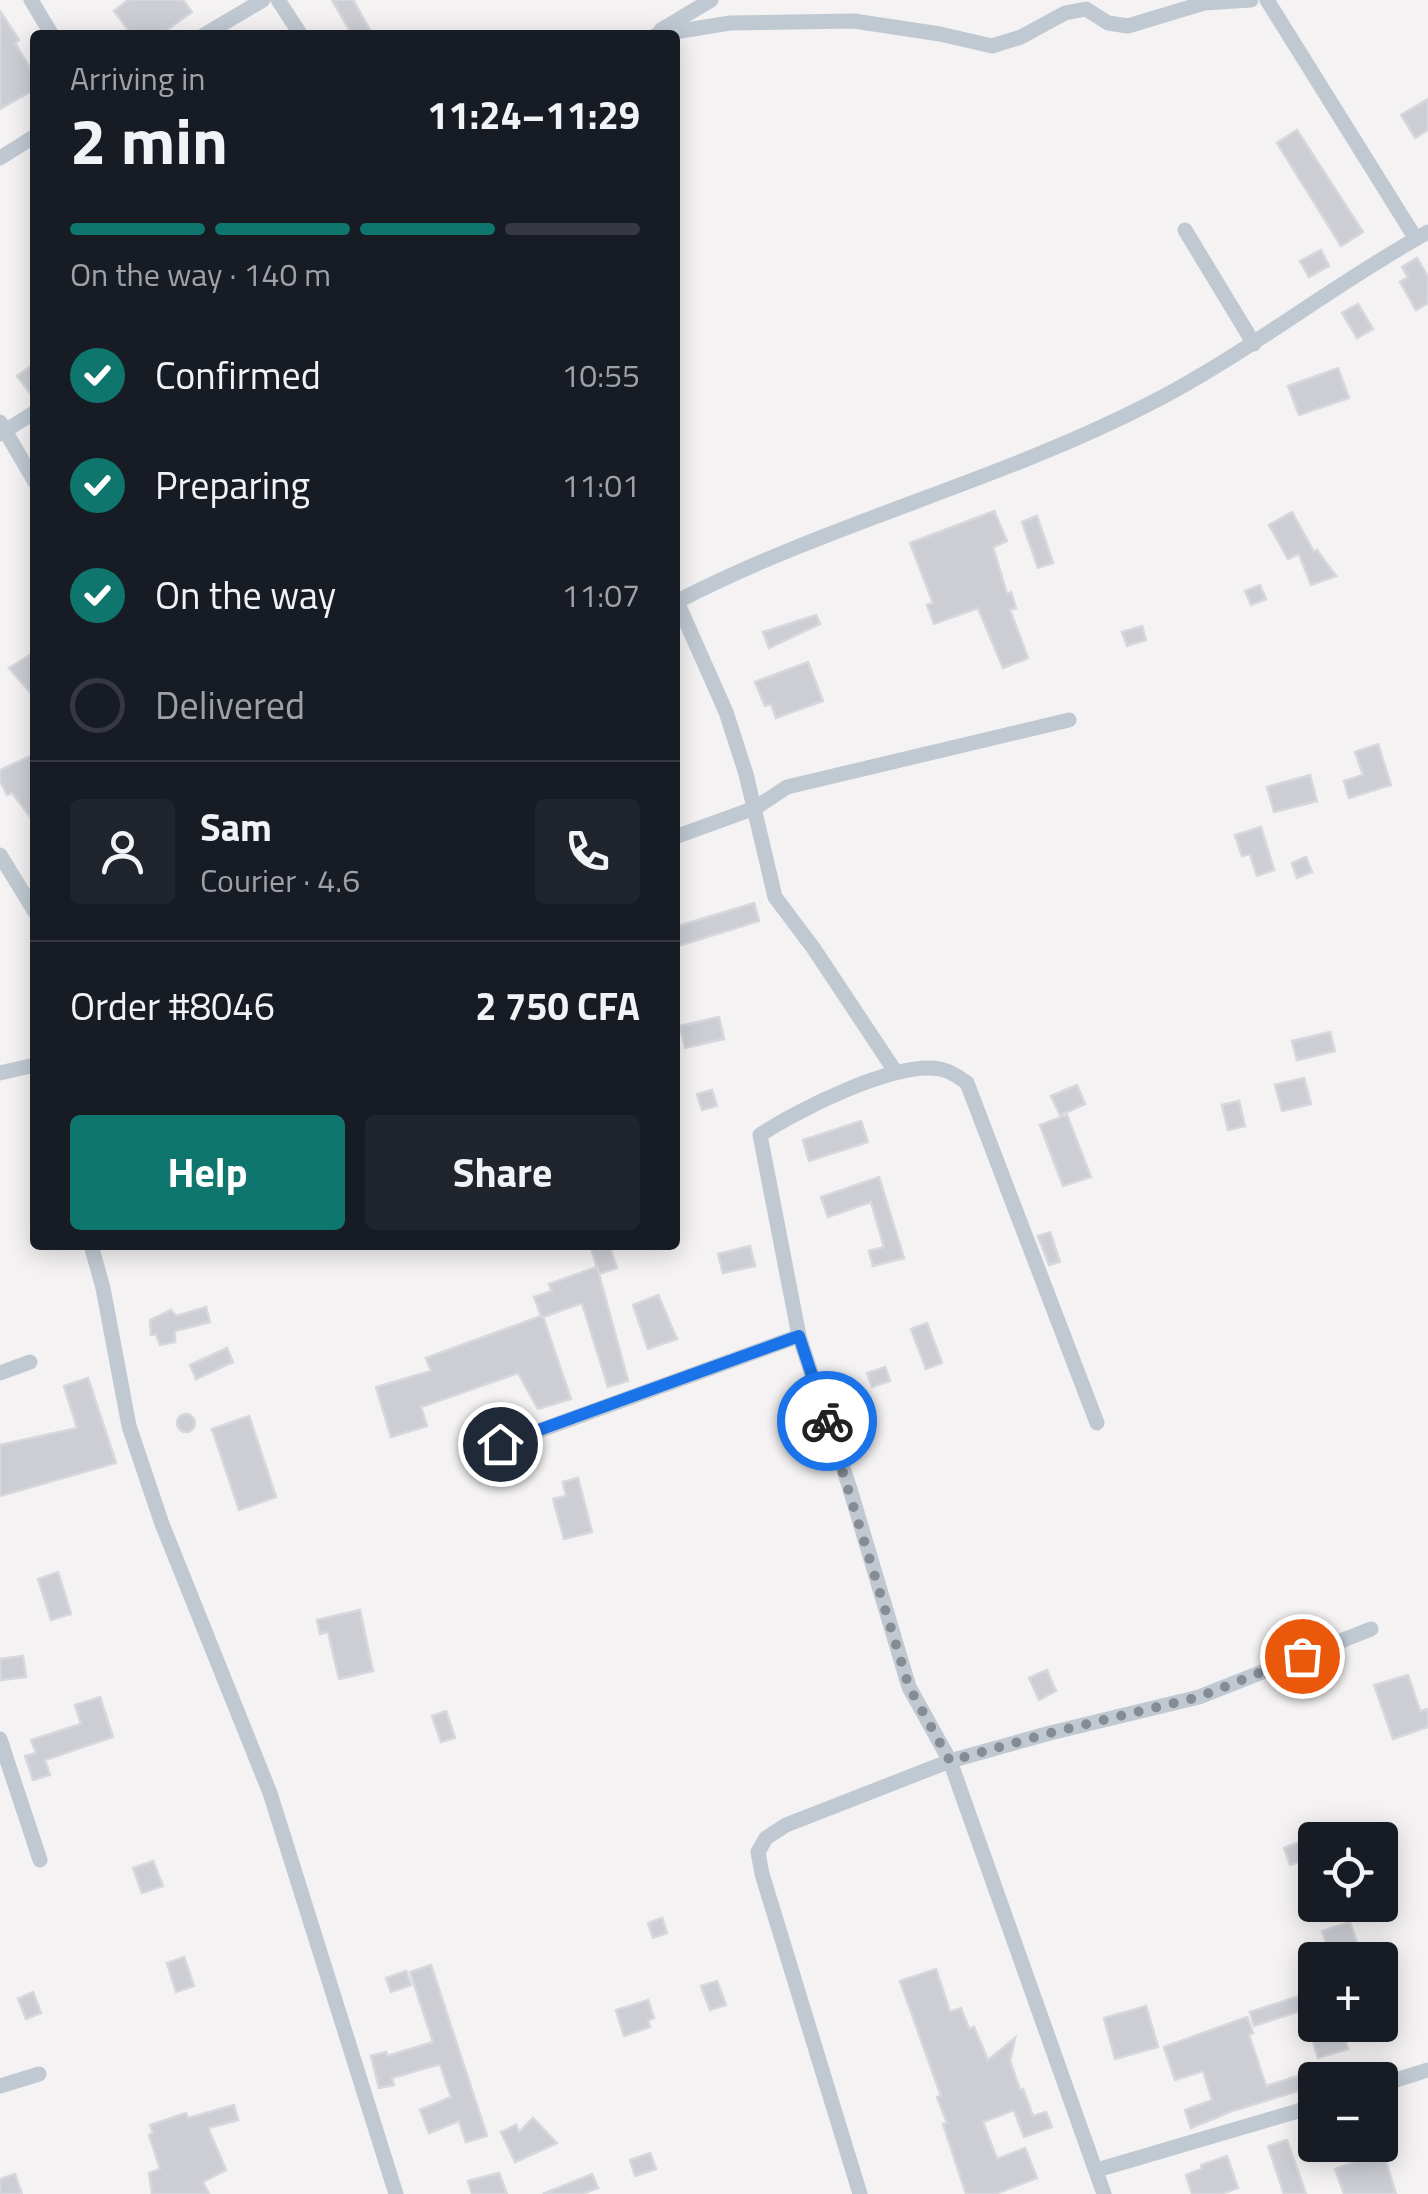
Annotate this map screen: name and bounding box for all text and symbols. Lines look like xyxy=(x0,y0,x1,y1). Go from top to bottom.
text: Arriving in xyxy=(70,54,206,102)
text: 11:24–11:29 xyxy=(427,86,640,144)
text: 2 min xyxy=(70,90,228,189)
text: On the way · 140 m xyxy=(70,250,331,298)
text: Confirmed xyxy=(155,346,321,404)
icon: check xyxy=(70,348,125,403)
text: 10:55 xyxy=(561,351,640,399)
text: Preparing xyxy=(155,456,310,514)
icon: check xyxy=(70,458,125,513)
text: 11:01 xyxy=(561,461,640,509)
text: On the way xyxy=(155,566,336,624)
icon: check xyxy=(70,568,125,623)
text: 11:07 xyxy=(561,571,640,619)
text: Delivered xyxy=(155,676,305,734)
text: Sam xyxy=(200,798,272,856)
button: person xyxy=(70,799,175,904)
button: phone xyxy=(535,799,640,904)
text: Courier · 4.6 xyxy=(200,856,360,904)
text: Order #8046 xyxy=(70,977,275,1035)
text: 2 750 CFA xyxy=(475,977,640,1035)
button: Help xyxy=(70,1115,345,1230)
button: Share xyxy=(365,1115,640,1230)
courier xyxy=(777,1371,877,1471)
icon: bike xyxy=(800,1394,855,1449)
pin xyxy=(458,1402,543,1487)
icon: home xyxy=(473,1417,528,1472)
pin xyxy=(1260,1614,1345,1699)
icon: bag xyxy=(1275,1629,1330,1684)
map controls xyxy=(1298,1822,1398,2162)
button: locate xyxy=(1298,1822,1398,1922)
button: + xyxy=(1298,1942,1398,2042)
button: − xyxy=(1298,2062,1398,2162)

